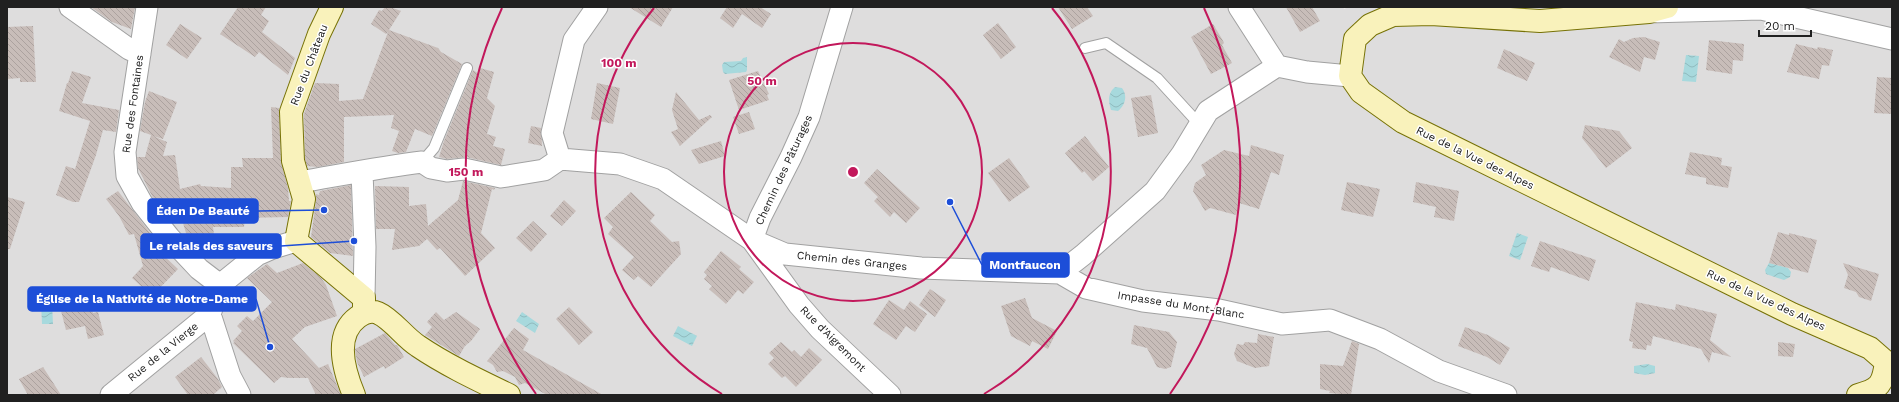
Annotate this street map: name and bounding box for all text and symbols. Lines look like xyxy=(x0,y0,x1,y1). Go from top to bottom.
scale bar xyxy=(1759,12,1811,38)
text: 20 m xyxy=(1765,19,1795,33)
street label: Rue du Château xyxy=(288,23,330,107)
street label: Rue des Fontaines xyxy=(120,54,146,154)
text: 100 m xyxy=(601,56,637,70)
text: 50 m xyxy=(747,74,777,88)
street label: Chemin des Pâturages xyxy=(753,113,815,227)
street label: Rue de la Vue des Alpes xyxy=(1414,124,1536,192)
text: 150 m xyxy=(449,165,483,179)
centre of rings xyxy=(846,165,860,179)
callout: Éden De Beauté xyxy=(148,199,258,223)
text: Éden De Beauté xyxy=(156,204,250,218)
callout: Le relais des saveurs xyxy=(141,234,281,258)
text: Le relais des saveurs xyxy=(149,239,273,253)
street label: Chemin des Granges xyxy=(796,249,908,273)
callout: Montfaucon xyxy=(982,253,1069,277)
text: Montfaucon xyxy=(989,258,1061,272)
street label: Rue de la Vue des Alpes xyxy=(1705,267,1828,333)
callout: Église de la Nativité de Notre-Dame xyxy=(28,287,256,311)
street label: Impasse du Mont-Blanc xyxy=(1117,289,1245,321)
text: Église de la Nativité de Notre-Dame xyxy=(36,292,248,306)
street label: Rue d'Aigremont xyxy=(797,303,869,375)
street label: Rue de la Vierge xyxy=(125,320,201,384)

